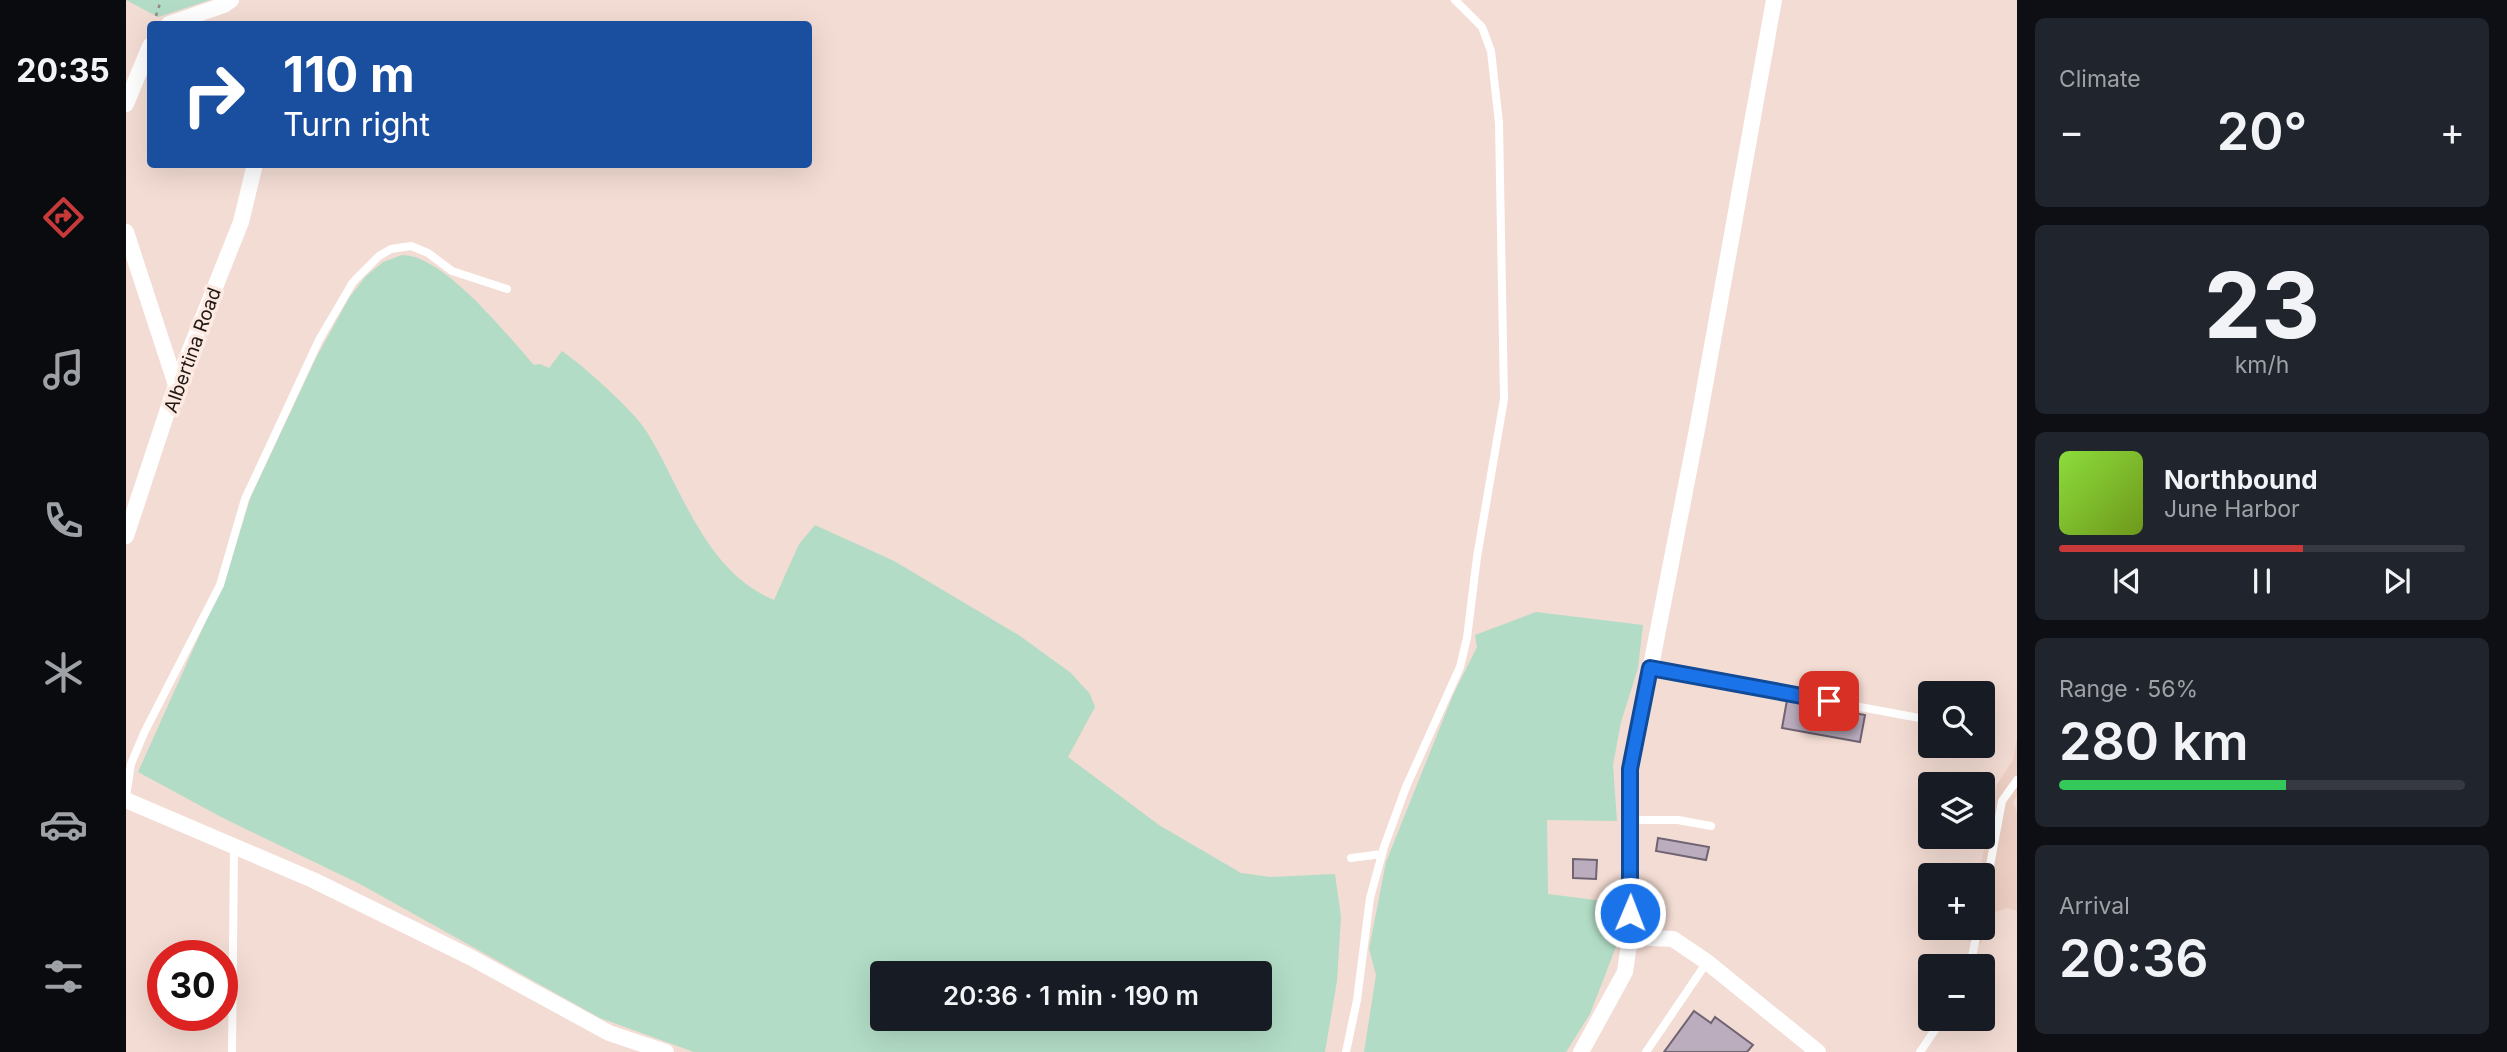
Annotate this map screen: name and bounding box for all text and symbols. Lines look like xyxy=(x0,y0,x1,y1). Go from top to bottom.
text: 110 m xyxy=(283,45,415,104)
icon: right xyxy=(168,49,259,140)
text: 20:35 xyxy=(16,51,110,90)
text: Climate xyxy=(2059,65,2141,93)
text: 20° xyxy=(2217,100,2307,163)
text: Turn right xyxy=(283,105,430,144)
text: − xyxy=(2059,108,2084,154)
text: + xyxy=(2440,108,2465,154)
icon: directions xyxy=(39,193,88,242)
text: 23 xyxy=(2204,250,2320,360)
street label: Albertina Road xyxy=(159,284,226,416)
icon: music xyxy=(39,345,88,394)
text: km/h xyxy=(2235,351,2289,379)
text: Northbound xyxy=(2164,464,2318,495)
text: June Harbor xyxy=(2164,495,2300,523)
icon: phone xyxy=(39,496,88,545)
icon: previous xyxy=(2108,562,2146,600)
icon: pause xyxy=(2243,562,2281,600)
icon: next xyxy=(2378,562,2416,600)
icon: climate xyxy=(39,648,88,697)
pin xyxy=(1799,671,1859,731)
text: Range · 56% xyxy=(2059,675,2198,703)
map controls xyxy=(1918,681,1995,1031)
button: search xyxy=(1918,681,1995,758)
icon: arrive xyxy=(1810,682,1848,720)
text: 280 km xyxy=(2059,710,2249,773)
button: layers xyxy=(1918,772,1995,849)
icon: car xyxy=(39,800,88,849)
button: + xyxy=(1918,863,1995,940)
position arrow xyxy=(1593,876,1667,950)
text: Arrival xyxy=(2059,892,2130,920)
text: 20:36 xyxy=(2059,927,2209,990)
speed limit sign: 30 xyxy=(147,940,238,1031)
icon: filters xyxy=(39,952,88,1001)
button: − xyxy=(1918,954,1995,1031)
text: 20:36 · 1 min · 190 m xyxy=(943,980,1199,1011)

